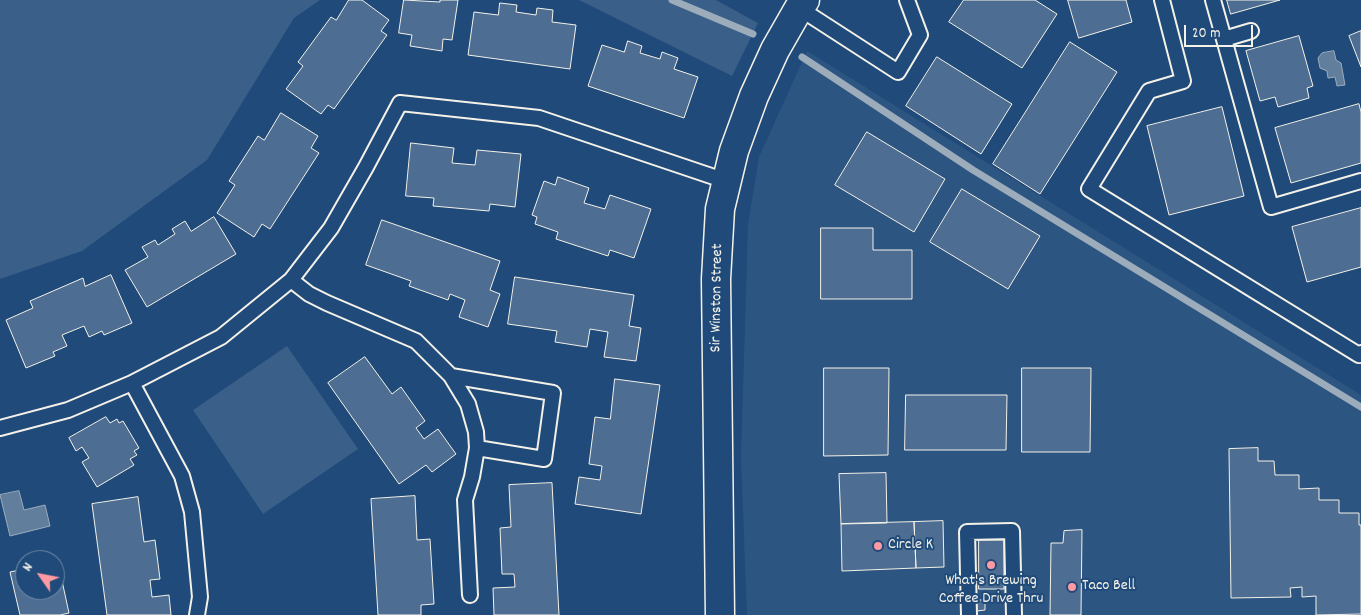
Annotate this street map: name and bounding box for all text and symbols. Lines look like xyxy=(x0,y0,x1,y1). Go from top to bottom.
scale bar xyxy=(1186,15,1255,47)
text: 20 m xyxy=(1192,23,1220,45)
street label: Sir Winston Street xyxy=(707,243,729,353)
place label: Circle K xyxy=(888,536,933,556)
marker: Circle K xyxy=(872,540,884,552)
north arrow xyxy=(15,550,65,600)
text: N xyxy=(18,559,39,576)
marker: What's Brewing Coffee Drive Thru xyxy=(985,559,997,571)
place label: What's Brewing Coffee Drive Thru xyxy=(939,572,1043,610)
place label: Taco Bell xyxy=(1082,577,1135,597)
marker: Taco Bell xyxy=(1066,581,1078,593)

